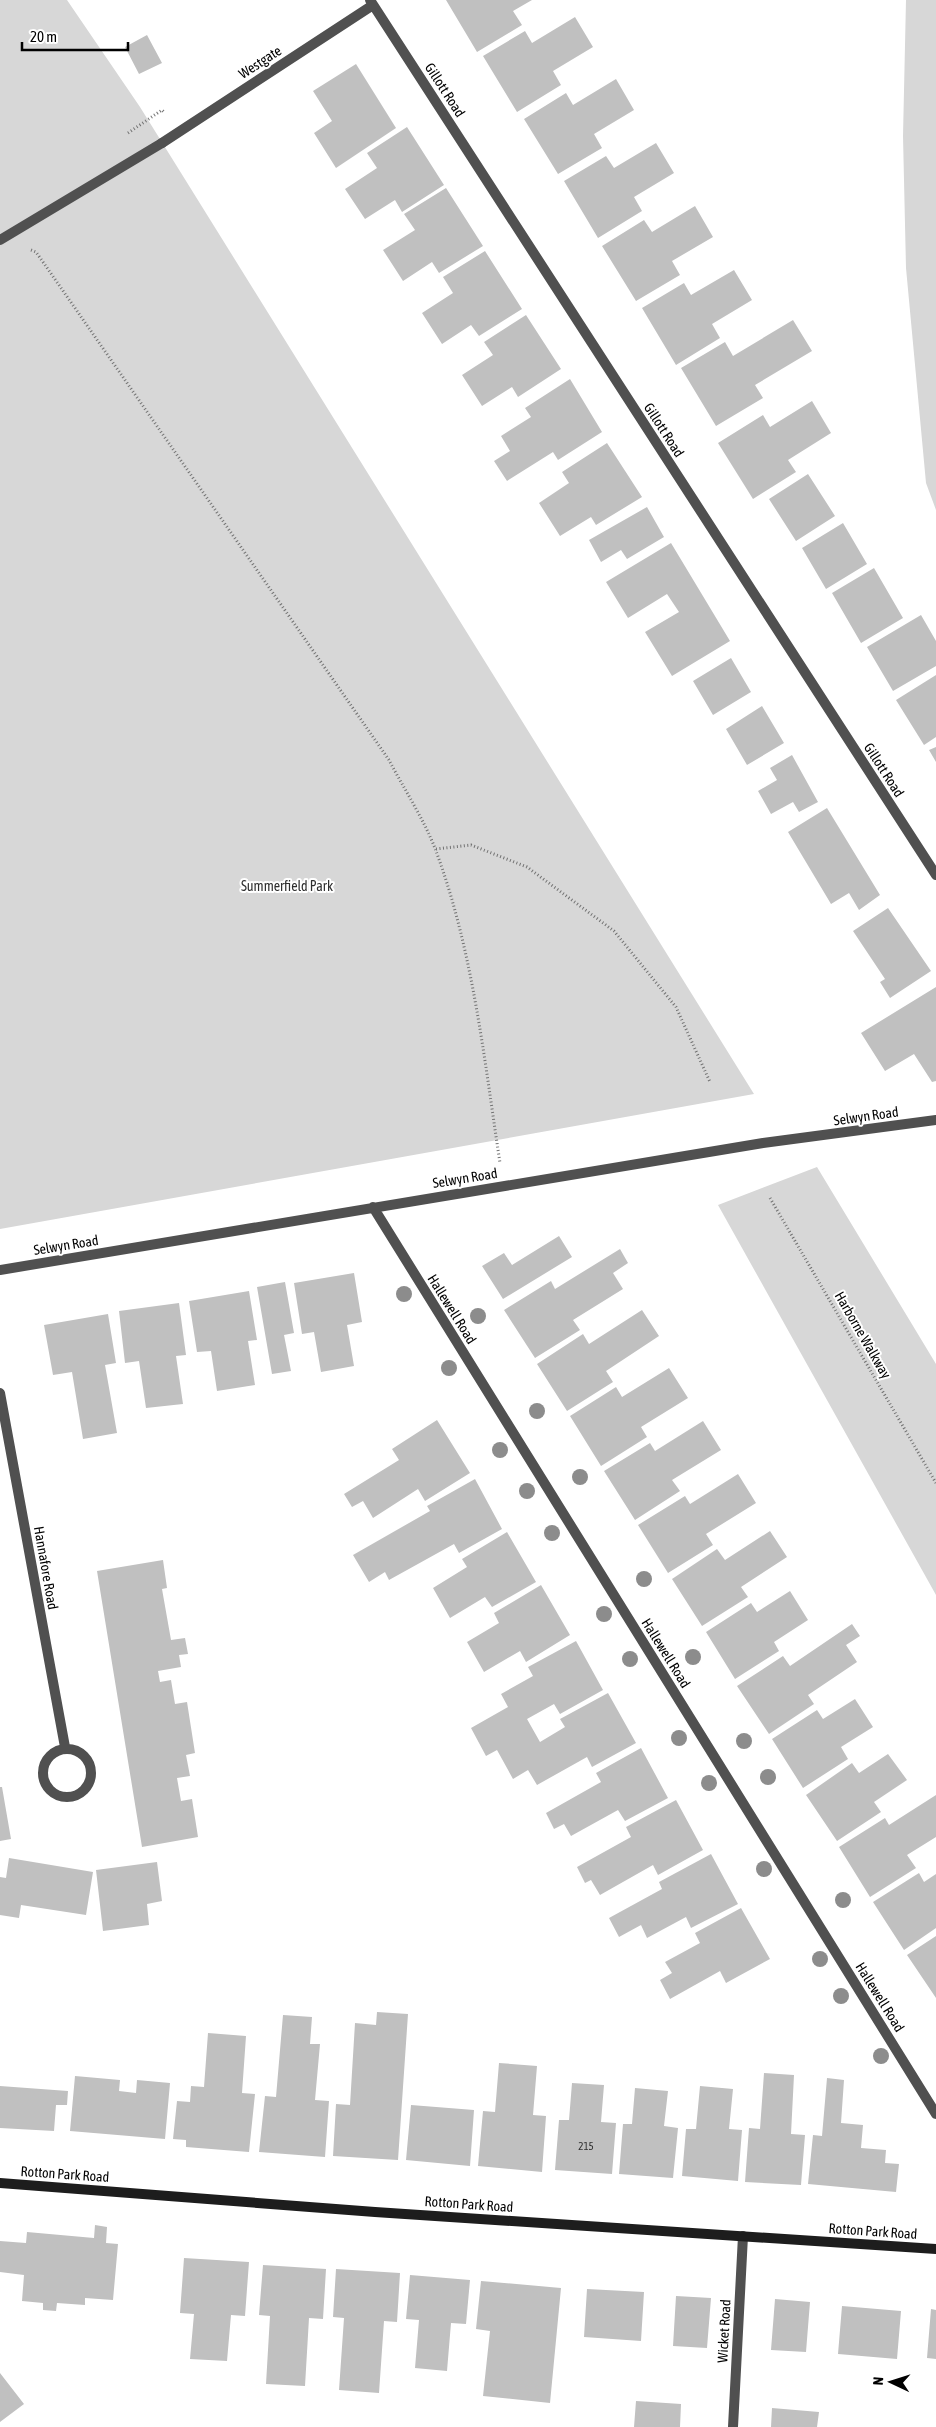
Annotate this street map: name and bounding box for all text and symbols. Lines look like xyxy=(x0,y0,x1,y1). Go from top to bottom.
scale bar xyxy=(22,20,129,52)
text: 20 m xyxy=(30,28,57,45)
street label: Westgate xyxy=(236,42,284,82)
street label: Gillott Road xyxy=(422,60,468,120)
street label: Gillott Road xyxy=(641,400,687,460)
street label: Gillott Road xyxy=(861,740,907,800)
park label: Summerfield Park xyxy=(241,878,333,894)
street label: Selwyn Road xyxy=(833,1104,899,1128)
street label: Selwyn Road xyxy=(431,1165,499,1191)
street label: Selwyn Road xyxy=(32,1232,100,1258)
street label: Hallewell Road xyxy=(424,1271,480,1347)
street label: Harborne Walkway xyxy=(832,1289,894,1382)
street label: Hannafore Road xyxy=(31,1525,61,1611)
street label: Hallewell Road xyxy=(638,1615,694,1691)
street label: Hallewell Road xyxy=(852,1959,908,2035)
house number: 215 xyxy=(578,2140,594,2152)
street label: Rotton Park Road xyxy=(20,2163,110,2185)
street label: Rotton Park Road xyxy=(424,2193,514,2215)
street label: Rotton Park Road xyxy=(828,2220,918,2242)
street label: Wicket Road xyxy=(714,2299,734,2363)
north arrow xyxy=(866,2357,916,2407)
text: N xyxy=(870,2376,886,2386)

